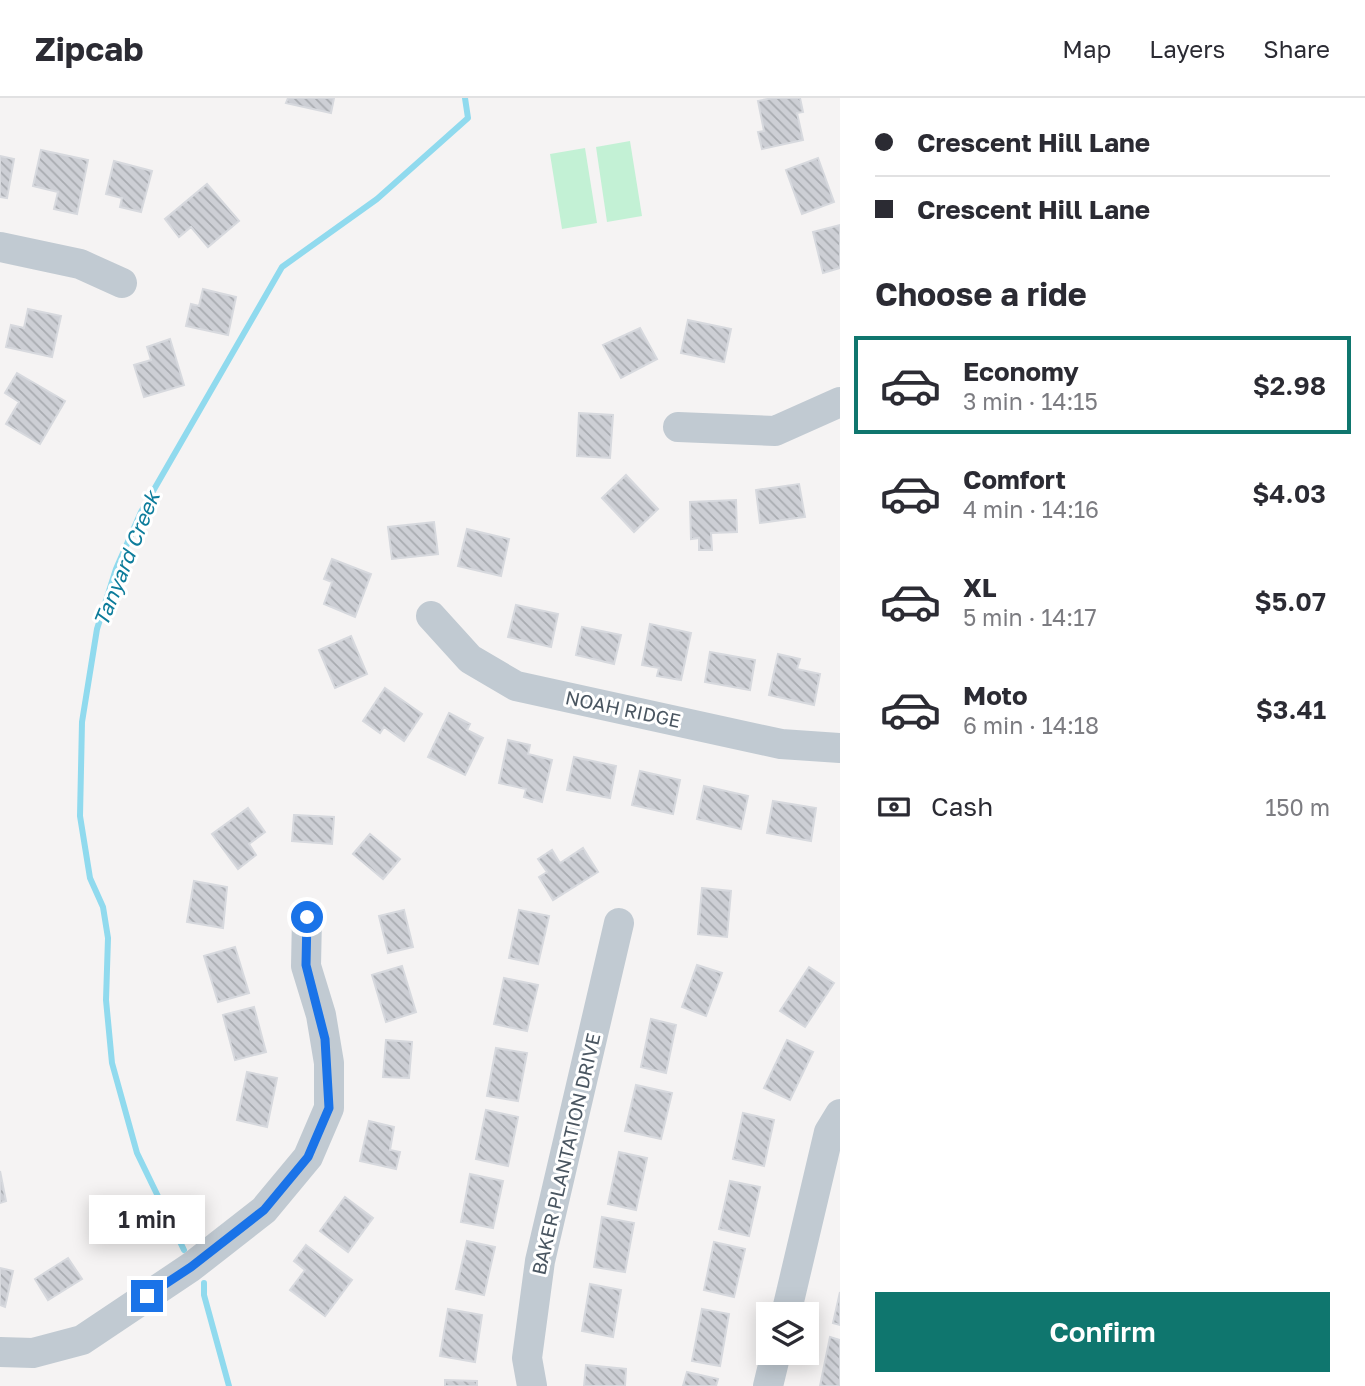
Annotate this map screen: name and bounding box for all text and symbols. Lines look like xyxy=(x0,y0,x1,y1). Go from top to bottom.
text: Zipcab xyxy=(35,29,144,68)
text: Map xyxy=(1062,34,1111,63)
text: Layers xyxy=(1149,34,1225,63)
text: Share xyxy=(1263,34,1330,63)
text: Crescent Hill Lane xyxy=(917,127,1150,158)
text: Crescent Hill Lane xyxy=(917,194,1150,225)
text: Choose a ride xyxy=(875,275,1087,313)
icon: car xyxy=(879,354,942,417)
text: Economy xyxy=(963,356,1079,387)
text: $2.98 xyxy=(1253,370,1326,401)
text: 3 min · 14:15 xyxy=(963,387,1098,415)
icon: car xyxy=(879,462,942,525)
text: Comfort xyxy=(963,464,1066,495)
text: $4.03 xyxy=(1252,478,1326,509)
water label: Tanyard Creek xyxy=(87,485,166,630)
text: 4 min · 14:16 xyxy=(963,495,1099,523)
icon: car xyxy=(879,570,942,633)
text: XL xyxy=(963,572,997,603)
text: $5.07 xyxy=(1255,586,1326,617)
text: 5 min · 14:17 xyxy=(963,603,1097,631)
icon: car xyxy=(879,678,942,741)
text: Moto xyxy=(963,680,1028,711)
street label: NOAH RIDGE xyxy=(563,685,683,732)
text: $3.41 xyxy=(1256,694,1326,725)
text: 6 min · 14:18 xyxy=(963,711,1099,739)
icon: cash xyxy=(875,788,913,826)
text: Cash xyxy=(931,791,993,822)
text: 150 m xyxy=(1265,793,1330,821)
route start xyxy=(291,901,323,933)
street label: BAKER PLANTATION DRIVE xyxy=(526,1031,605,1277)
callout: 1 min xyxy=(89,1194,205,1244)
text: 1 min xyxy=(118,1205,176,1233)
route end xyxy=(131,1280,163,1312)
button: Confirm xyxy=(875,1292,1330,1372)
map controls xyxy=(756,1302,819,1365)
button: layers xyxy=(756,1302,819,1365)

